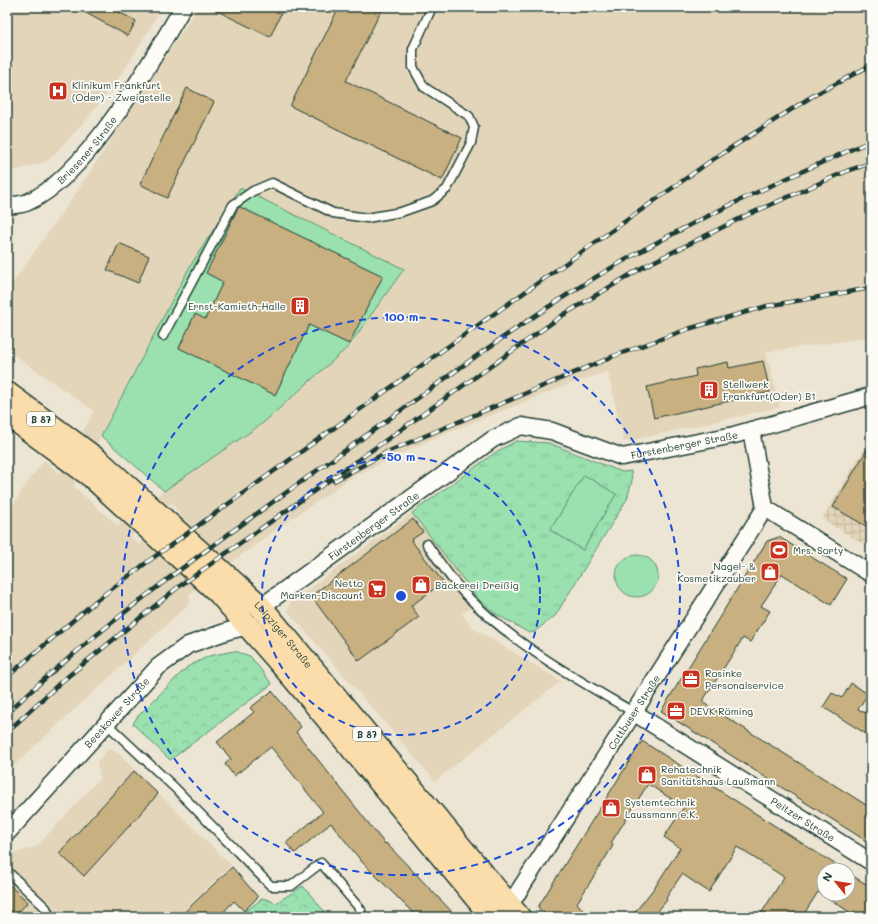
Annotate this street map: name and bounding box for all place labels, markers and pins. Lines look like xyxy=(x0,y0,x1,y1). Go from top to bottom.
place label: Klinikum Frankfurt (Oder) - Zweigstelle xyxy=(72,78,171,104)
hospital icon: Klinikum Frankfurt (Oder) - Zweigstelle xyxy=(47,80,69,102)
building icon: Ernst-Kamieth-Halle xyxy=(289,295,311,317)
place label: Ernst-Kamieth-Halle xyxy=(188,299,286,313)
place label: Stellwerk Frankfurt(Oder) B1 xyxy=(723,377,816,403)
building icon: Stellwerk Frankfurt(Oder) B1 xyxy=(698,379,720,401)
sports icon: Mrs. Sorty xyxy=(768,539,790,561)
place label: Mrs. Sorty xyxy=(793,543,843,557)
place label: Nagel- & Kosmetikzauber xyxy=(677,559,756,585)
shop icon: Nagel- & Kosmetikzauber xyxy=(759,561,781,583)
shop icon: Bäckerei Dreißig xyxy=(410,574,432,596)
place label: Netto Marken-Discount xyxy=(281,576,363,602)
supermarket icon: Netto Marken-Discount xyxy=(366,578,388,600)
place label: Bäckerei Dreißig xyxy=(435,578,519,592)
centre of rings xyxy=(394,589,408,603)
place label: Rosinke Personalservice xyxy=(705,666,784,692)
office icon: Rosinke Personalservice xyxy=(680,668,702,690)
office icon: DEVK Röming xyxy=(665,700,687,722)
place label: DEVK Röming xyxy=(690,704,753,718)
place label: Rehatechnik Sanitätshaus Laußmann xyxy=(661,762,775,788)
shop icon: Rehatechnik Sanitätshaus Laußmann xyxy=(636,764,658,786)
place label: Systemtechnik Laussmann e.K. xyxy=(625,795,698,821)
shop icon: Systemtechnik Laussmann e.K. xyxy=(600,797,622,819)

